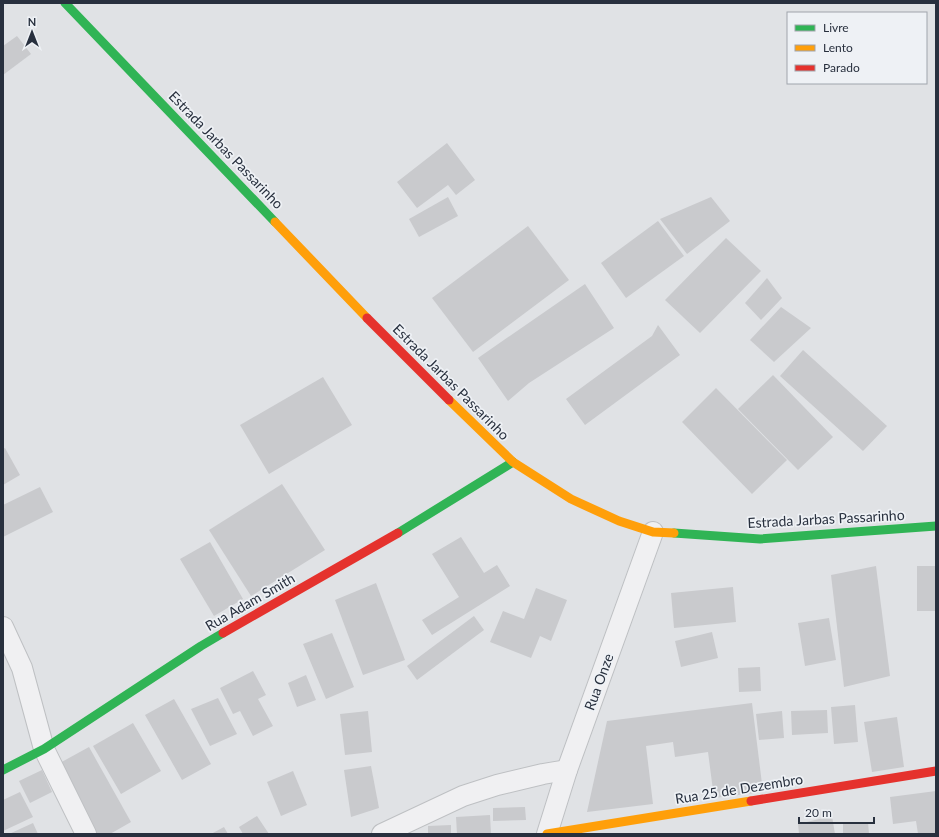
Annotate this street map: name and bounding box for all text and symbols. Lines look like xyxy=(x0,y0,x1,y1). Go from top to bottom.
north arrow xyxy=(12,12,52,52)
legend xyxy=(787,12,927,84)
text: N xyxy=(28,15,36,28)
text: Livre xyxy=(823,20,849,35)
text: Lento xyxy=(823,40,853,55)
text: Parado xyxy=(823,60,860,75)
street label: Estrada Jarbas Passarinho xyxy=(166,87,287,212)
street label: Estrada Jarbas Passarinho xyxy=(390,320,513,443)
street label: Estrada Jarbas Passarinho xyxy=(747,506,905,531)
street label: Rua Adam Smith xyxy=(202,569,298,634)
street label: Rua Onze xyxy=(580,651,617,713)
street label: Rua 25 de Dezembro xyxy=(674,770,804,807)
scale bar xyxy=(799,799,874,825)
text: 20 m xyxy=(805,805,832,820)

